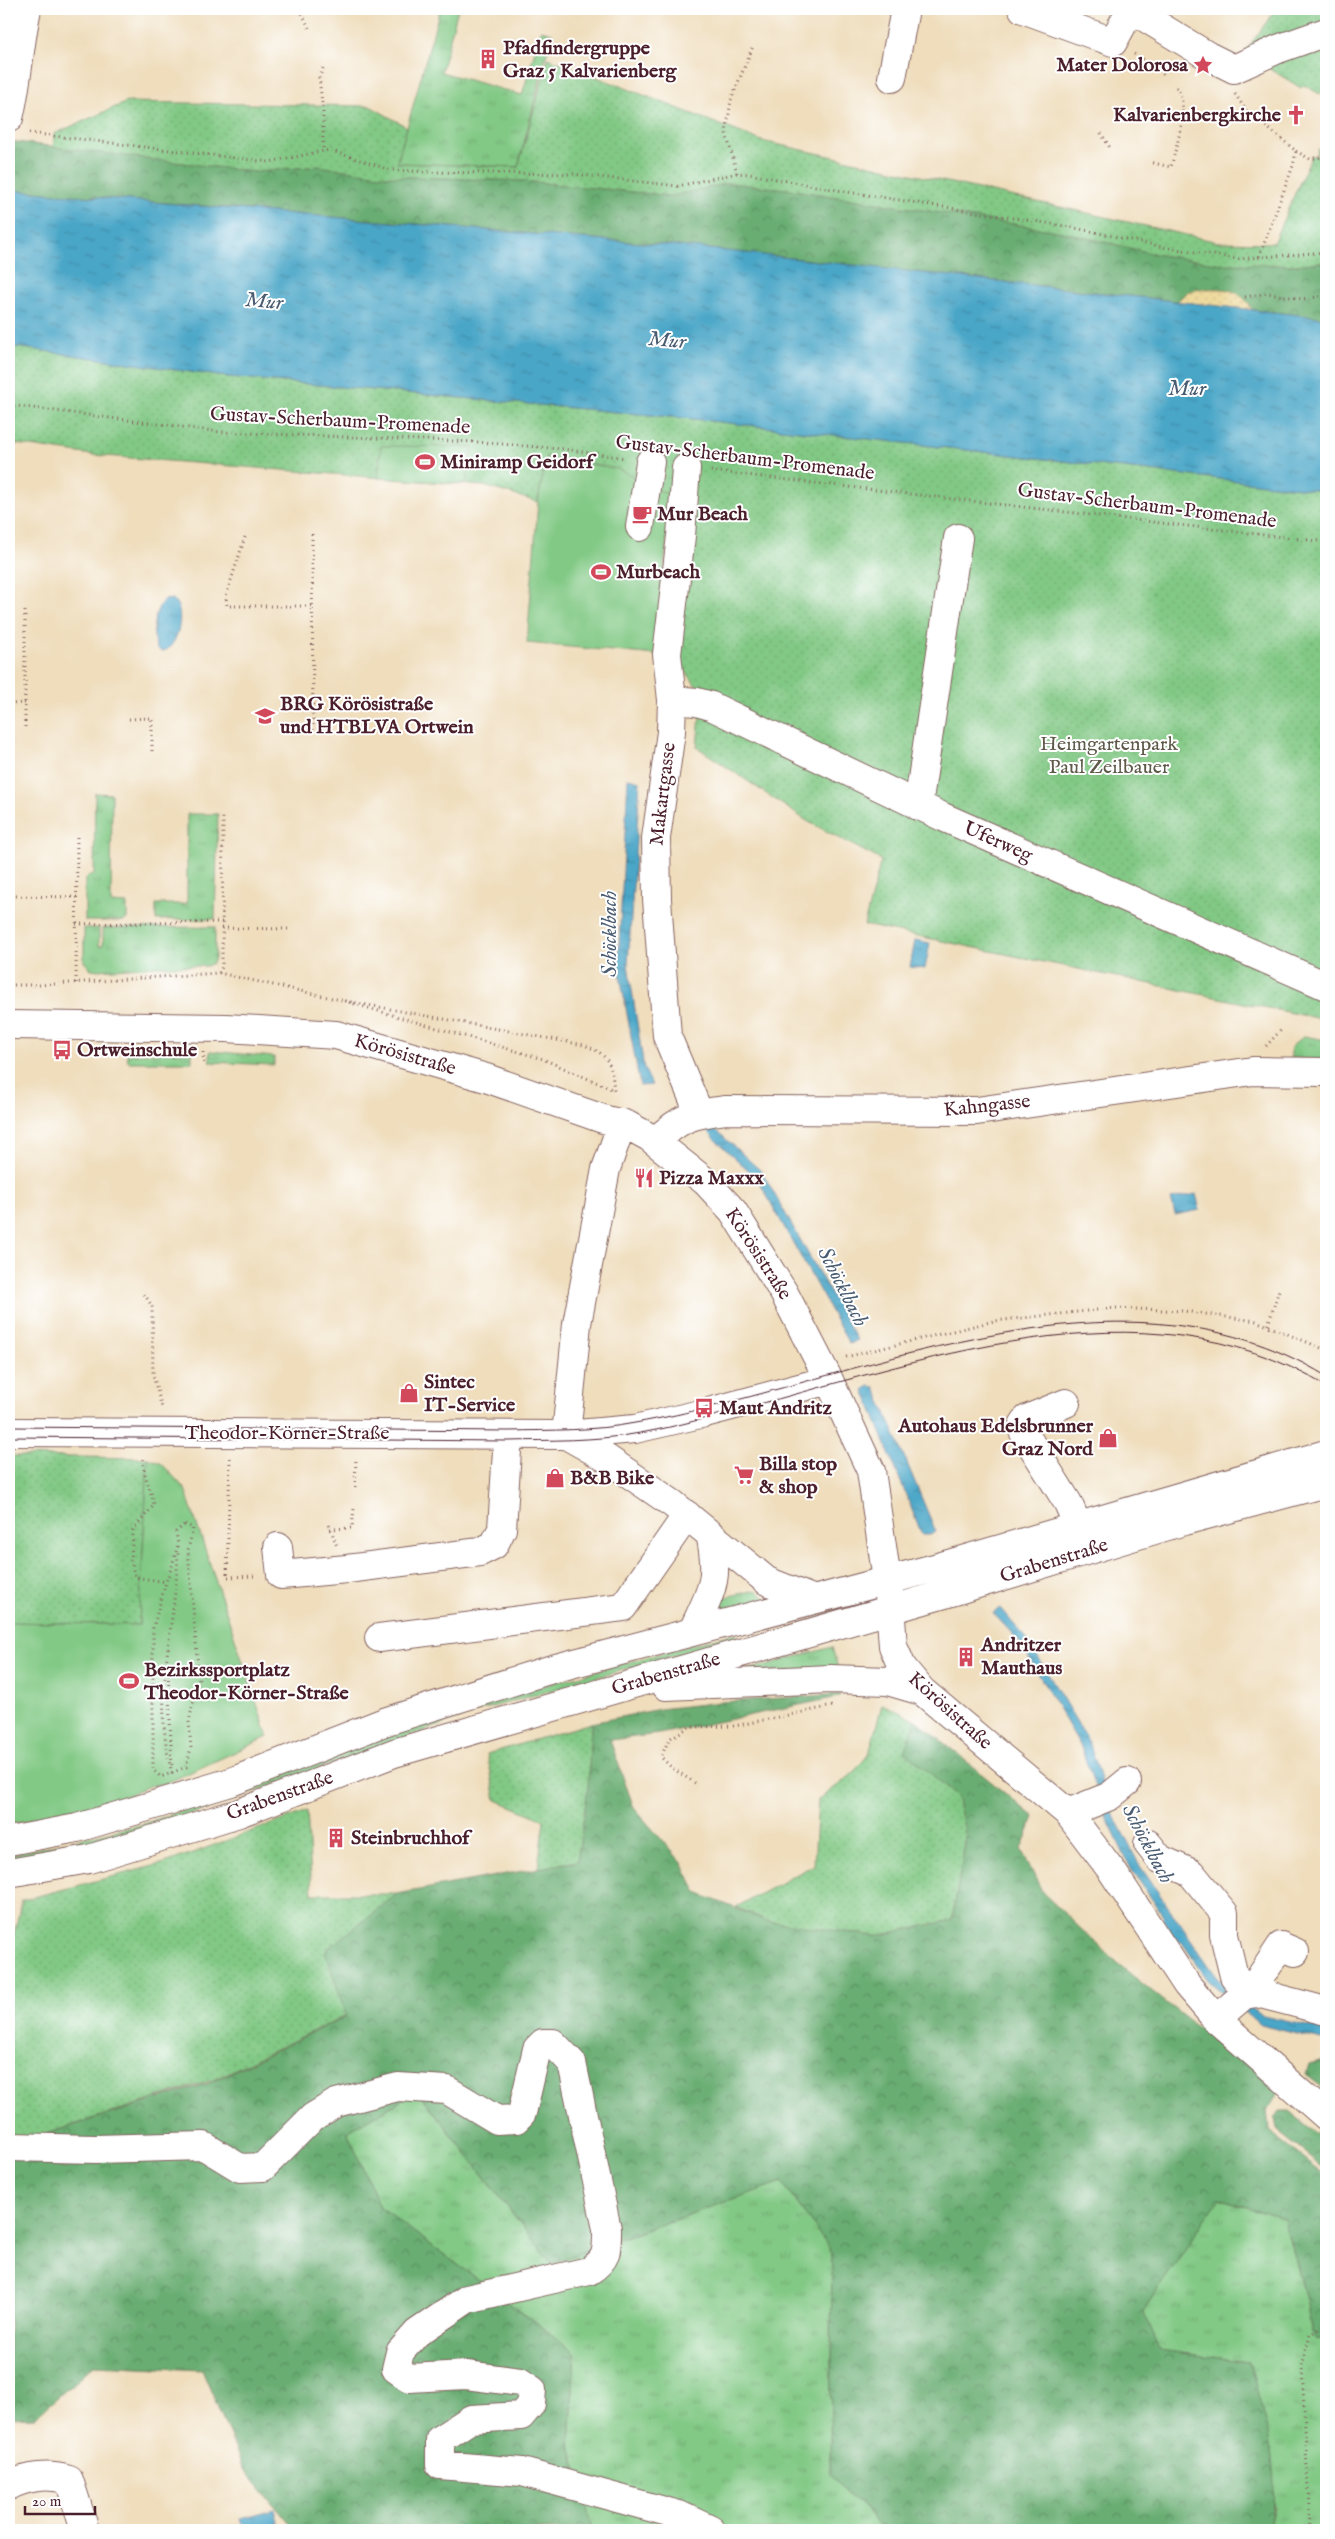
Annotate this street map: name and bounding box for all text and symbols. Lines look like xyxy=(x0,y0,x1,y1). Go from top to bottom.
place label: Pfadfindergruppe Graz 5 Kalvarienberg xyxy=(503,36,678,84)
building icon: Pfadfindergruppe Graz 5 Kalvarienberg xyxy=(477,48,499,70)
place label: Mater Dolorosa xyxy=(1056,53,1188,78)
place icon: Mater Dolorosa xyxy=(1192,54,1214,76)
place label: Kalvarienbergkirche xyxy=(1113,103,1282,128)
church icon: Kalvarienbergkirche xyxy=(1285,104,1307,126)
water label: Mur xyxy=(244,287,285,317)
water label: Mur xyxy=(647,326,688,356)
water label: Mur xyxy=(1168,376,1207,403)
street label: Gustav-Scherbaum-Promenade xyxy=(209,402,471,440)
street label: Gustav-Scherbaum-Promenade xyxy=(614,430,876,486)
place label: Miniramp Geidorf xyxy=(440,450,597,475)
sports icon: Miniramp Geidorf xyxy=(414,451,436,473)
street label: Gustav-Scherbaum-Promenade xyxy=(1016,478,1278,534)
place label: Mur Beach xyxy=(657,502,748,527)
cafe icon: Mur Beach xyxy=(631,503,653,525)
place label: Murbeach xyxy=(616,560,700,585)
sports icon: Murbeach xyxy=(590,561,612,583)
place label: BRG Körösistraße und HTBLVA Ortwein xyxy=(280,692,474,740)
school or university icon: BRG Körösistraße und HTBLVA Ortwein xyxy=(254,705,276,727)
park label: Heimgartenpark Paul Zeilbauer xyxy=(1040,732,1178,780)
street label: Makartgasse xyxy=(644,741,682,847)
street label: Uferweg xyxy=(959,816,1038,869)
water label: Schöcklbach xyxy=(597,891,624,977)
street label: Körösistraße xyxy=(351,1029,459,1081)
place label: Ortweinschule xyxy=(77,1038,198,1063)
bus stop icon: Ortweinschule xyxy=(51,1039,73,1061)
street label: Kahngasse xyxy=(942,1089,1032,1123)
place label: Pizza Maxxx xyxy=(659,1166,764,1191)
restaurant icon: Pizza Maxxx xyxy=(633,1167,655,1189)
street label: Körösistraße xyxy=(719,1203,797,1305)
water label: Schöcklbach xyxy=(810,1243,874,1332)
place label: Sintec IT-Service xyxy=(424,1370,516,1418)
shop icon: Sintec IT-Service xyxy=(398,1382,420,1404)
place label: Maut Andritz xyxy=(719,1396,832,1421)
bus stop icon: Maut Andritz xyxy=(693,1397,715,1419)
place label: Autohaus Edelsbrunner Graz Nord xyxy=(897,1414,1094,1462)
street label: Theodor-Körner-Straße xyxy=(185,1421,389,1446)
shop icon: Autohaus Edelsbrunner Graz Nord xyxy=(1097,1427,1119,1449)
place label: Billa stop & shop xyxy=(759,1452,837,1500)
supermarket icon: Billa stop & shop xyxy=(733,1464,755,1486)
place label: B&B Bike xyxy=(570,1466,655,1491)
shop icon: B&B Bike xyxy=(544,1467,566,1489)
street label: Grabenstraße xyxy=(997,1533,1111,1589)
place label: Andritzer Mauthaus xyxy=(980,1633,1062,1681)
building icon: Andritzer Mauthaus xyxy=(955,1646,977,1668)
street label: Grabenstraße xyxy=(609,1647,723,1701)
place label: Bezirkssportplatz Theodor-Körner-Straße xyxy=(143,1658,350,1706)
street label: Körösistraße xyxy=(903,1667,997,1755)
sports icon: Bezirkssportplatz Theodor-Körner-Straße xyxy=(118,1670,140,1692)
street label: Grabenstraße xyxy=(223,1765,337,1827)
water label: Schöcklbach xyxy=(1115,1800,1179,1888)
place label: Steinbruchhof xyxy=(351,1826,473,1851)
building icon: Steinbruchhof xyxy=(325,1827,347,1849)
scale bar xyxy=(25,2484,95,2516)
text: 20 m xyxy=(32,2492,62,2511)

